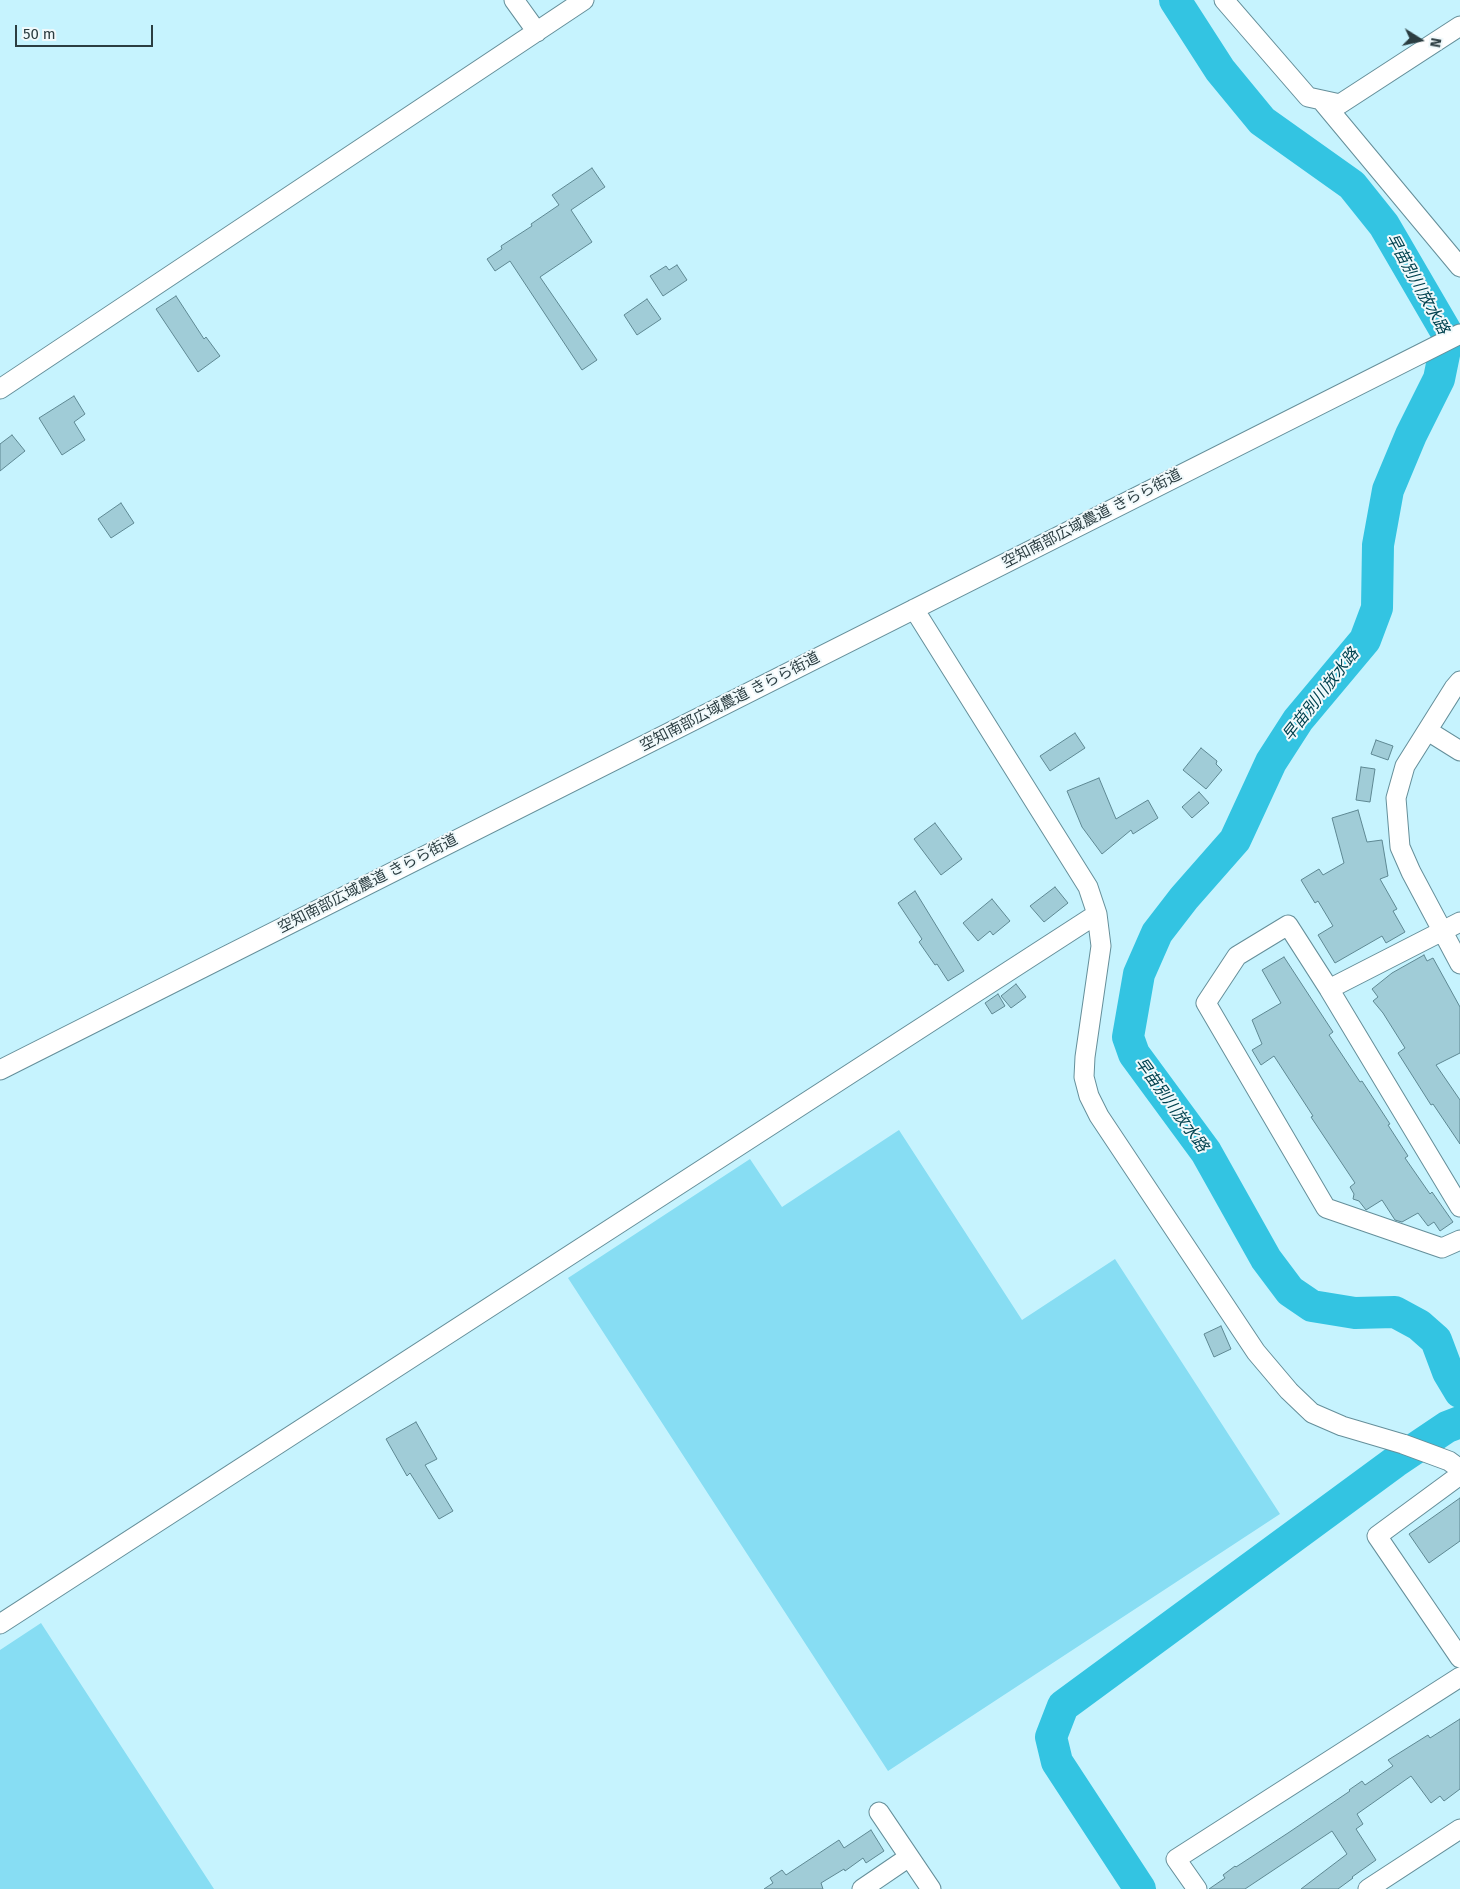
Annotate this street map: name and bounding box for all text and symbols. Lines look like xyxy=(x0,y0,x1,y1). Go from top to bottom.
scale bar xyxy=(18,15,155,47)
north arrow xyxy=(1395,15,1445,65)
text: 50 m xyxy=(23,25,56,43)
text: N xyxy=(1426,37,1444,49)
water label: 早苗別川放水路 xyxy=(1381,230,1453,338)
street label: 空知南部広域農道 きらら街道 xyxy=(999,466,1185,572)
water label: 早苗別川放水路 xyxy=(1279,645,1363,745)
street label: 空知南部広域農道 きらら街道 xyxy=(637,649,823,755)
street label: 空知南部広域農道 きらら街道 xyxy=(275,831,461,937)
water label: 早苗別川放水路 xyxy=(1130,1054,1212,1156)

